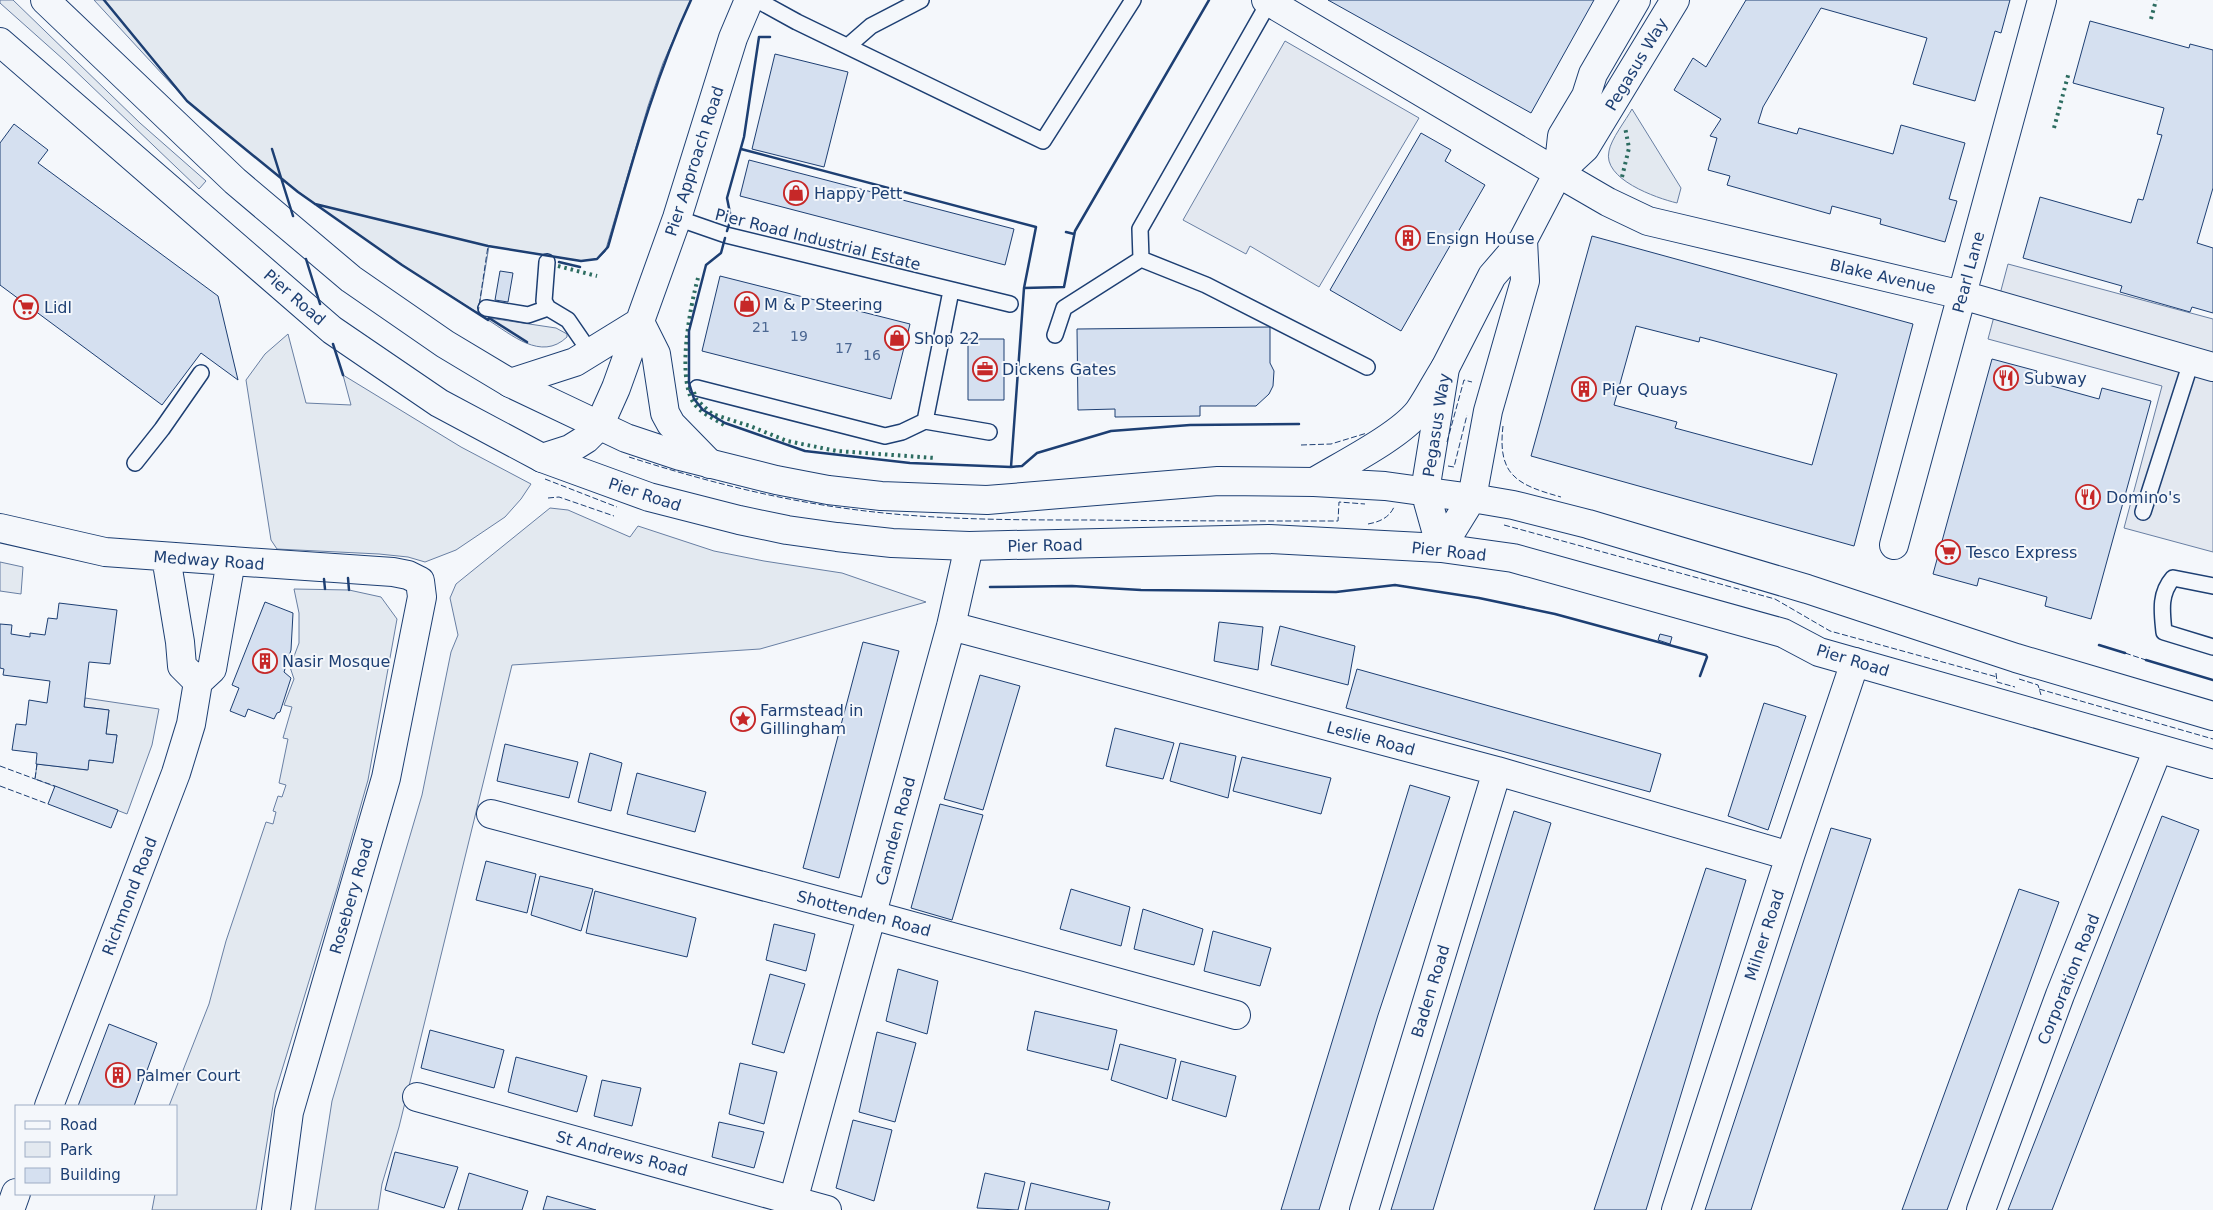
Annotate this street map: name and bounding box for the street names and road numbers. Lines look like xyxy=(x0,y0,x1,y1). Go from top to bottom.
street label: Pegasus Way xyxy=(1601,14,1672,114)
street label: Pier Approach Road xyxy=(661,84,728,239)
street label: Pier Road Industrial Estate xyxy=(713,205,923,274)
street label: Pearl Lane xyxy=(1948,229,1988,315)
street label: Blake Avenue xyxy=(1828,255,1938,298)
street label: Pier Road xyxy=(260,265,329,329)
street label: Pegasus Way xyxy=(1419,372,1454,478)
street label: Pier Road xyxy=(606,474,684,515)
street label: Pier Road xyxy=(1007,535,1083,556)
street label: Pier Road xyxy=(1410,538,1487,565)
street label: Medway Road xyxy=(153,547,265,574)
street label: Pier Road xyxy=(1814,640,1892,681)
street label: Leslie Road xyxy=(1325,718,1417,759)
street label: Camden Road xyxy=(872,775,919,888)
street label: Richmond Road xyxy=(98,834,161,958)
street label: Rosebery Road xyxy=(326,836,377,956)
street label: Shottenden Road xyxy=(795,886,933,941)
street label: Milner Road xyxy=(1741,887,1788,983)
street label: Corporation Road xyxy=(2033,911,2103,1048)
street label: Baden Road xyxy=(1407,942,1454,1040)
street label: St Andrews Road xyxy=(554,1127,690,1180)

